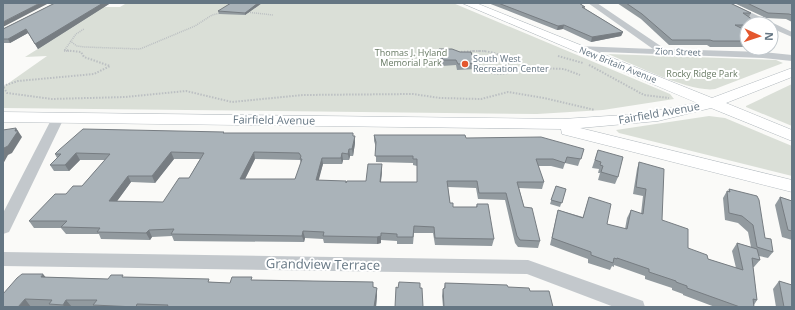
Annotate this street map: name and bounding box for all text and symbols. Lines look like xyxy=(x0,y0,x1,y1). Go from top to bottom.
north arrow xyxy=(739,16,779,56)
text: N xyxy=(762,32,777,41)
street label: New Britain Avenue xyxy=(577,43,659,86)
street label: Zion Street xyxy=(655,44,701,59)
park label: Thomas J. Hyland Memorial Park xyxy=(375,46,447,69)
place label: South West Recreation Center xyxy=(473,52,549,75)
marker: South West Recreation Center xyxy=(460,59,470,69)
park label: Rocky Ridge Park xyxy=(666,67,738,80)
street label: Fairfield Avenue xyxy=(617,98,701,127)
street label: Fairfield Avenue xyxy=(233,111,315,128)
street label: Grandview Terrace xyxy=(266,254,380,274)

